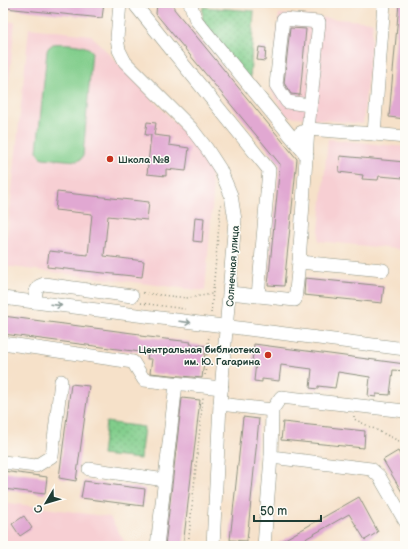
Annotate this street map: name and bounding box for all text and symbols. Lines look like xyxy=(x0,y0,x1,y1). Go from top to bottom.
marker: Школа №8 xyxy=(105,154,115,164)
place label: Школа №8 xyxy=(118,154,170,166)
street label: Солнечная улица xyxy=(224,225,242,307)
one-way arrow xyxy=(49,301,62,309)
one-way arrow xyxy=(178,318,191,326)
place label: Центральная библиотека им. Ю. Гагарина xyxy=(138,344,260,368)
marker: Центральная библиотека им. Ю. Гагарина xyxy=(263,350,273,360)
north arrow xyxy=(26,483,66,523)
scale bar xyxy=(254,497,321,523)
text: С xyxy=(31,502,46,516)
text: 50 m xyxy=(260,504,287,519)

